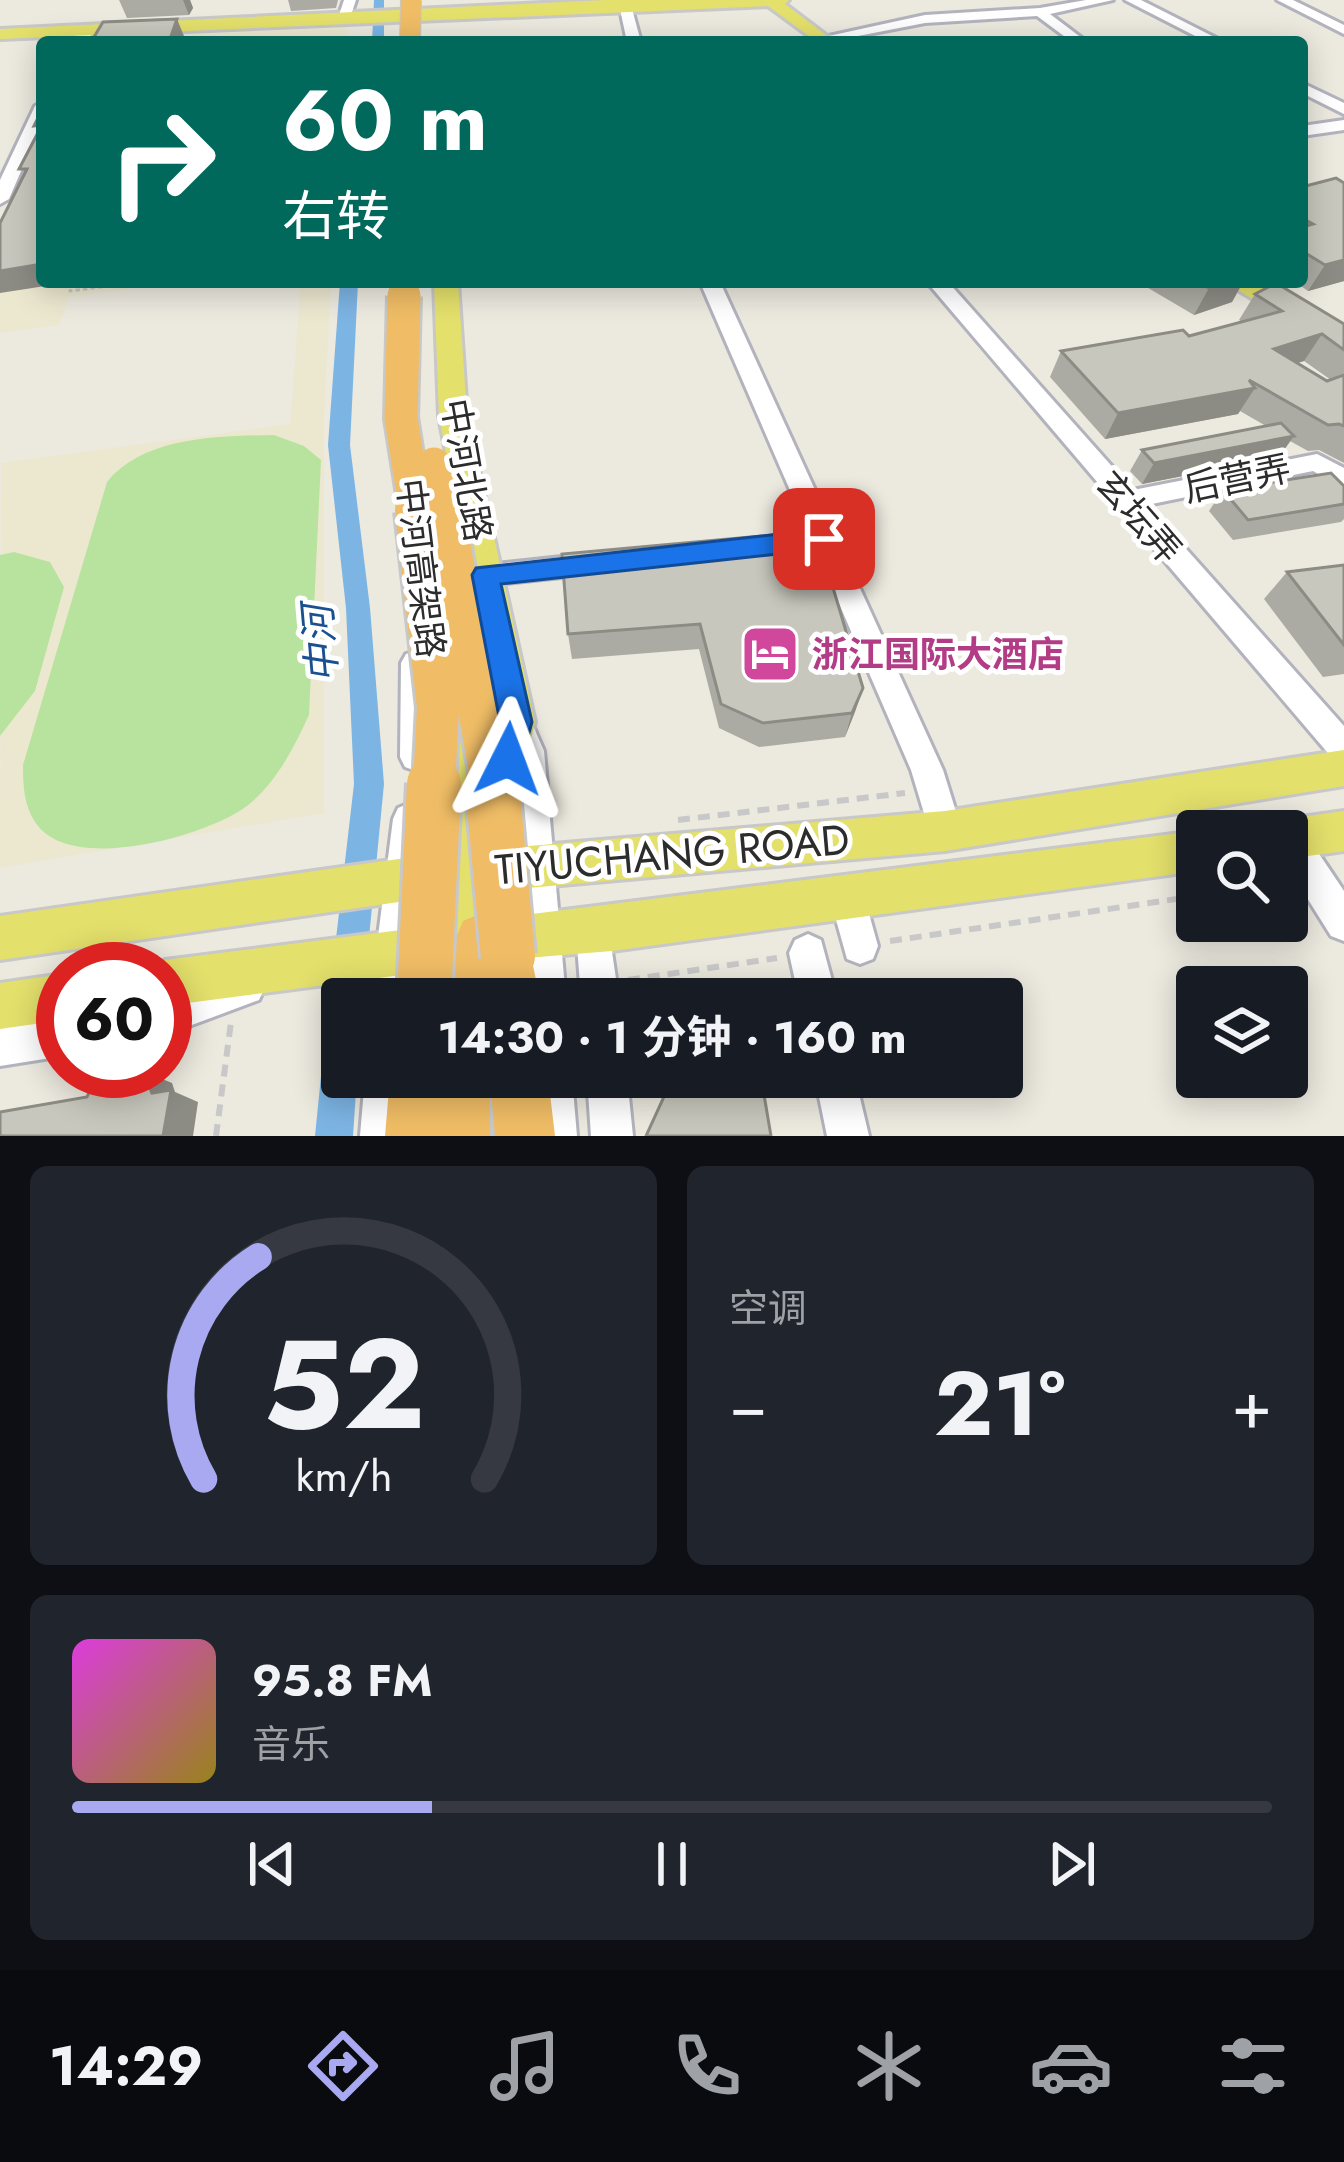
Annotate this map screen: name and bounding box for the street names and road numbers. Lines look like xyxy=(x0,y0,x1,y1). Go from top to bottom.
street label: 中河北路 xyxy=(429,395,505,545)
street label: 后营弄 xyxy=(1179,441,1295,515)
street label: 玄坛弄 xyxy=(1084,459,1194,575)
street label: 中河高架路 xyxy=(384,475,458,661)
street label: TIYUCHANG ROAD xyxy=(492,809,852,900)

